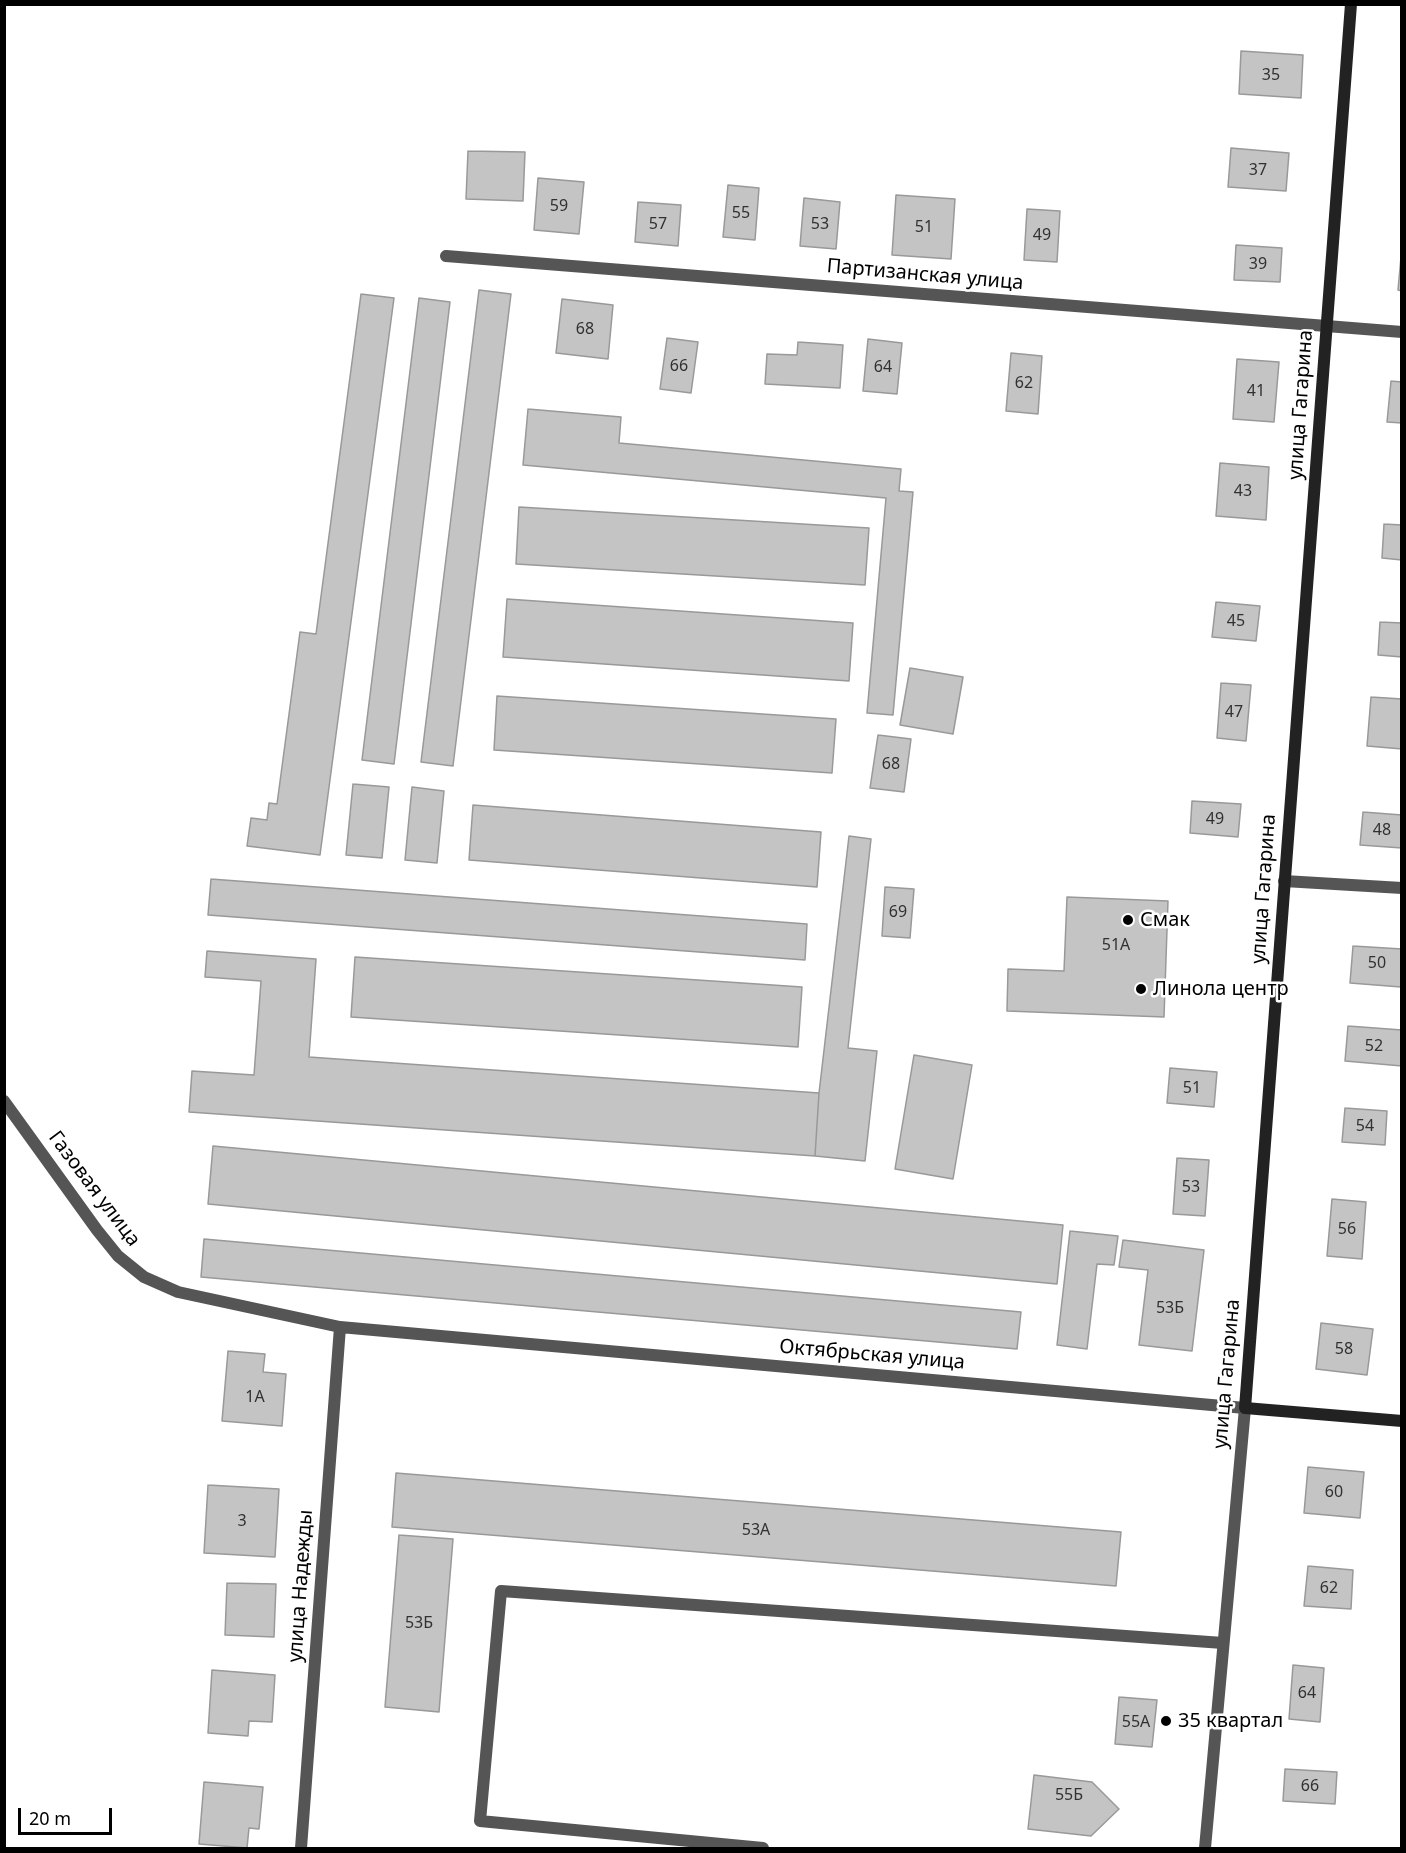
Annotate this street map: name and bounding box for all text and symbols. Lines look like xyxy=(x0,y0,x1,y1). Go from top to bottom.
house number: 35 xyxy=(1262,65,1280,85)
house number: 37 xyxy=(1249,160,1267,180)
house number: 59 xyxy=(550,196,568,216)
house number: 55 xyxy=(732,203,750,223)
house number: 57 xyxy=(649,214,667,234)
house number: 53 xyxy=(811,214,829,234)
house number: 51 xyxy=(915,217,933,237)
house number: 49 xyxy=(1033,225,1051,245)
street label: Партизанская улица xyxy=(826,254,1024,296)
house number: 39 xyxy=(1249,254,1267,274)
house number: 68 xyxy=(576,319,594,339)
street label: улица Гагарина xyxy=(1284,329,1318,481)
house number: 66 xyxy=(670,356,688,376)
house number: 64 xyxy=(874,357,892,377)
house number: 62 xyxy=(1015,373,1033,393)
house number: 41 xyxy=(1247,381,1265,401)
house number: 43 xyxy=(1234,481,1252,501)
house number: 45 xyxy=(1227,611,1245,631)
house number: 47 xyxy=(1225,702,1243,722)
house number: 68 xyxy=(882,754,900,774)
house number: 49 xyxy=(1206,809,1224,829)
street label: улица Гагарина xyxy=(1247,813,1281,965)
house number: 48 xyxy=(1373,820,1391,840)
house number: 69 xyxy=(889,902,907,922)
place label: Смак xyxy=(1140,908,1190,932)
marker: Смак xyxy=(1121,913,1135,927)
house number: 51А xyxy=(1102,935,1130,955)
house number: 50 xyxy=(1368,953,1386,973)
place label: Линола центр xyxy=(1153,977,1289,1001)
marker: Линола центр xyxy=(1134,982,1148,996)
house number: 52 xyxy=(1365,1036,1383,1056)
house number: 51 xyxy=(1183,1078,1201,1098)
house number: 54 xyxy=(1356,1116,1374,1136)
street label: Газовая улица xyxy=(43,1127,145,1251)
house number: 53 xyxy=(1182,1177,1200,1197)
house number: 56 xyxy=(1338,1219,1356,1239)
house number: 53Б xyxy=(1156,1298,1184,1318)
street label: улица Гагарина xyxy=(1208,1298,1246,1450)
street label: Октябрьская улица xyxy=(778,1335,966,1375)
house number: 58 xyxy=(1335,1339,1353,1359)
house number: 1А xyxy=(245,1387,265,1407)
house number: 60 xyxy=(1325,1482,1343,1502)
street label: улица Надежды xyxy=(284,1509,318,1663)
house number: 3 xyxy=(237,1511,247,1531)
house number: 53А xyxy=(742,1520,770,1540)
house number: 62 xyxy=(1320,1578,1338,1598)
house number: 53Б xyxy=(405,1613,433,1633)
house number: 64 xyxy=(1298,1683,1316,1703)
place label: 35 квартал xyxy=(1178,1709,1283,1733)
house number: 55А xyxy=(1122,1712,1150,1732)
marker: 35 квартал xyxy=(1159,1714,1173,1728)
house number: 66 xyxy=(1301,1776,1319,1796)
house number: 55Б xyxy=(1055,1785,1083,1805)
scale bar xyxy=(21,1796,116,1834)
text: 20 m xyxy=(29,1806,71,1830)

